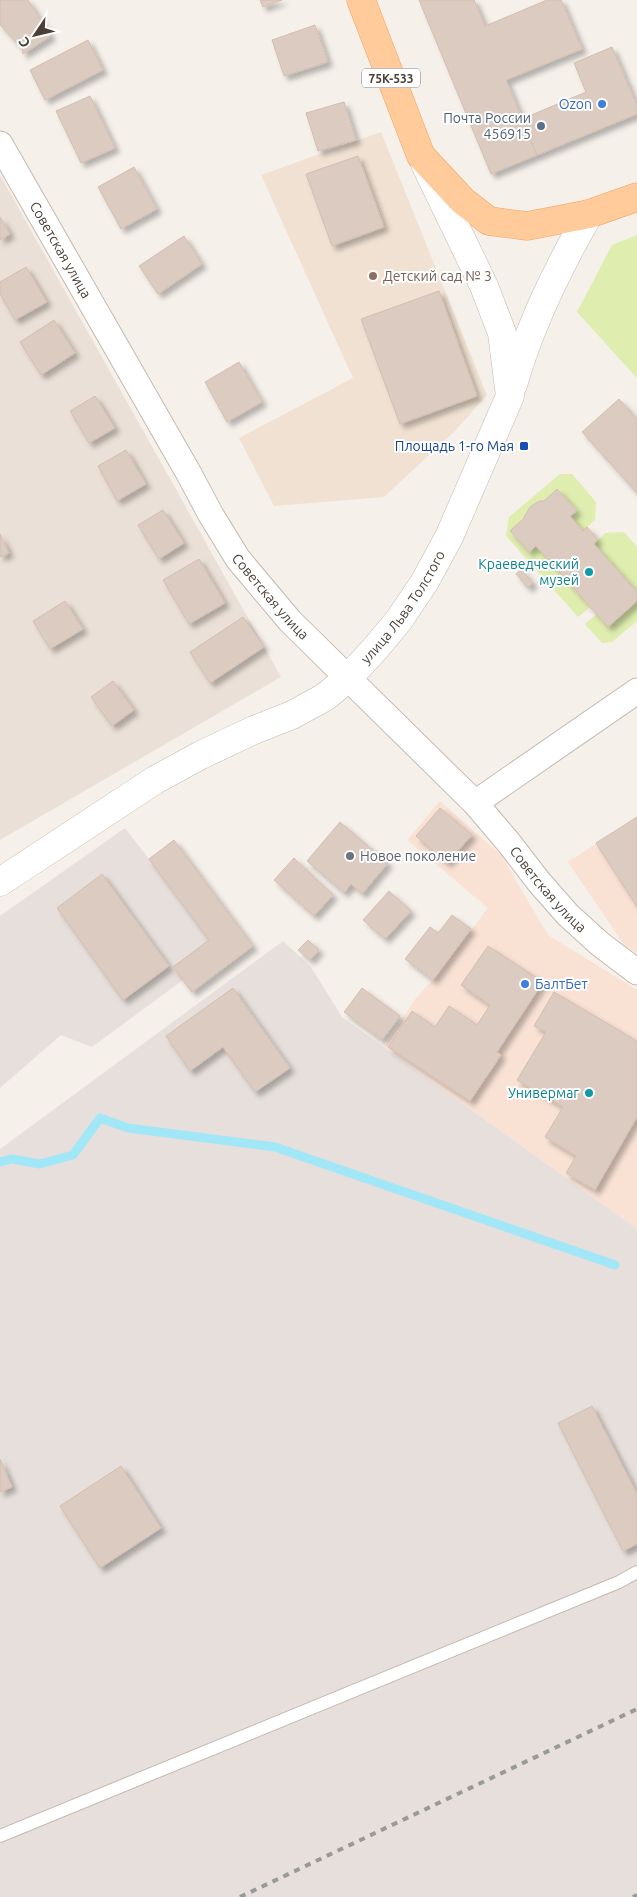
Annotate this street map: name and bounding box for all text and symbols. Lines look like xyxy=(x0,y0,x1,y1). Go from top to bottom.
north arrow xyxy=(10,10,60,60)
text: С xyxy=(15,34,33,51)
road number: 75К-533 xyxy=(362,68,420,88)
place label: Ozon xyxy=(559,96,592,112)
marker: Ozon xyxy=(596,98,608,110)
place label: Почта России 456915 xyxy=(443,110,531,142)
marker: Почта России 456915 xyxy=(535,120,547,132)
street label: Советская улица xyxy=(27,199,95,301)
place label: Детский сад № 3 xyxy=(383,268,492,284)
marker: Детский сад № 3 xyxy=(367,270,379,282)
place label: Площадь 1-го Мая xyxy=(395,438,514,454)
marker: Площадь 1-го Мая xyxy=(518,440,530,452)
street label: улица Льва Толстого xyxy=(358,548,448,667)
street label: Советская улица xyxy=(229,551,312,643)
place label: Краеведческий музей xyxy=(478,556,579,588)
marker: Краеведческий музей xyxy=(583,566,595,578)
street label: Советская улица xyxy=(507,843,589,936)
place label: Новое поколение xyxy=(360,848,476,864)
marker: Новое поколение xyxy=(344,850,356,862)
place label: БалтБет xyxy=(535,976,588,992)
marker: БалтБет xyxy=(519,978,531,990)
place label: Универмаг xyxy=(508,1085,579,1101)
marker: Универмаг xyxy=(583,1087,595,1099)

